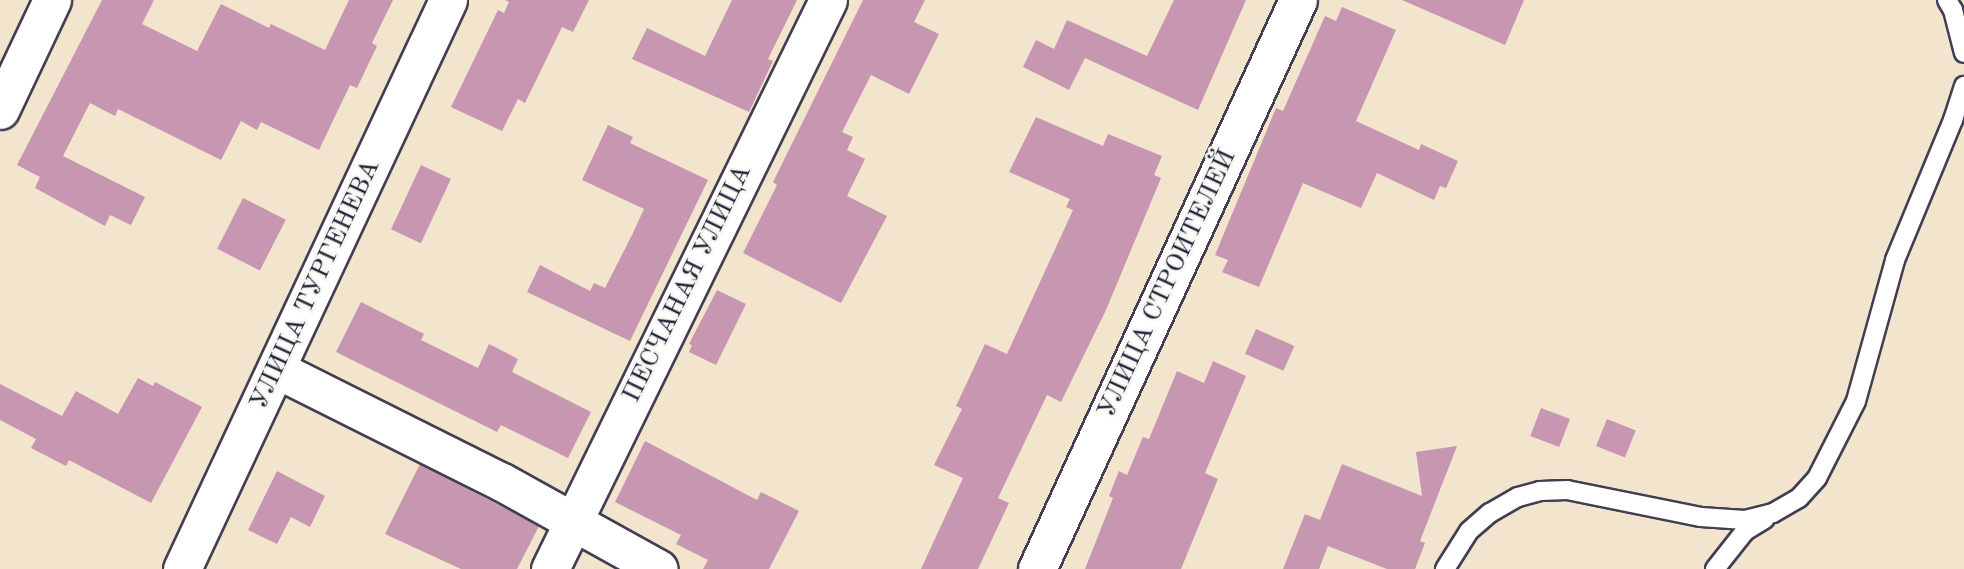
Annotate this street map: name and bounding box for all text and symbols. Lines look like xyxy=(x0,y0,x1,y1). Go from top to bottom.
street label: УЛИЦА СТРОИТЕЛЕЙ xyxy=(1092,145,1244,423)
street label: УЛИЦА ТУРГЕНЕВА xyxy=(244,155,388,415)
street label: ПЕСЧАНАЯ УЛИЦА xyxy=(617,160,759,408)

